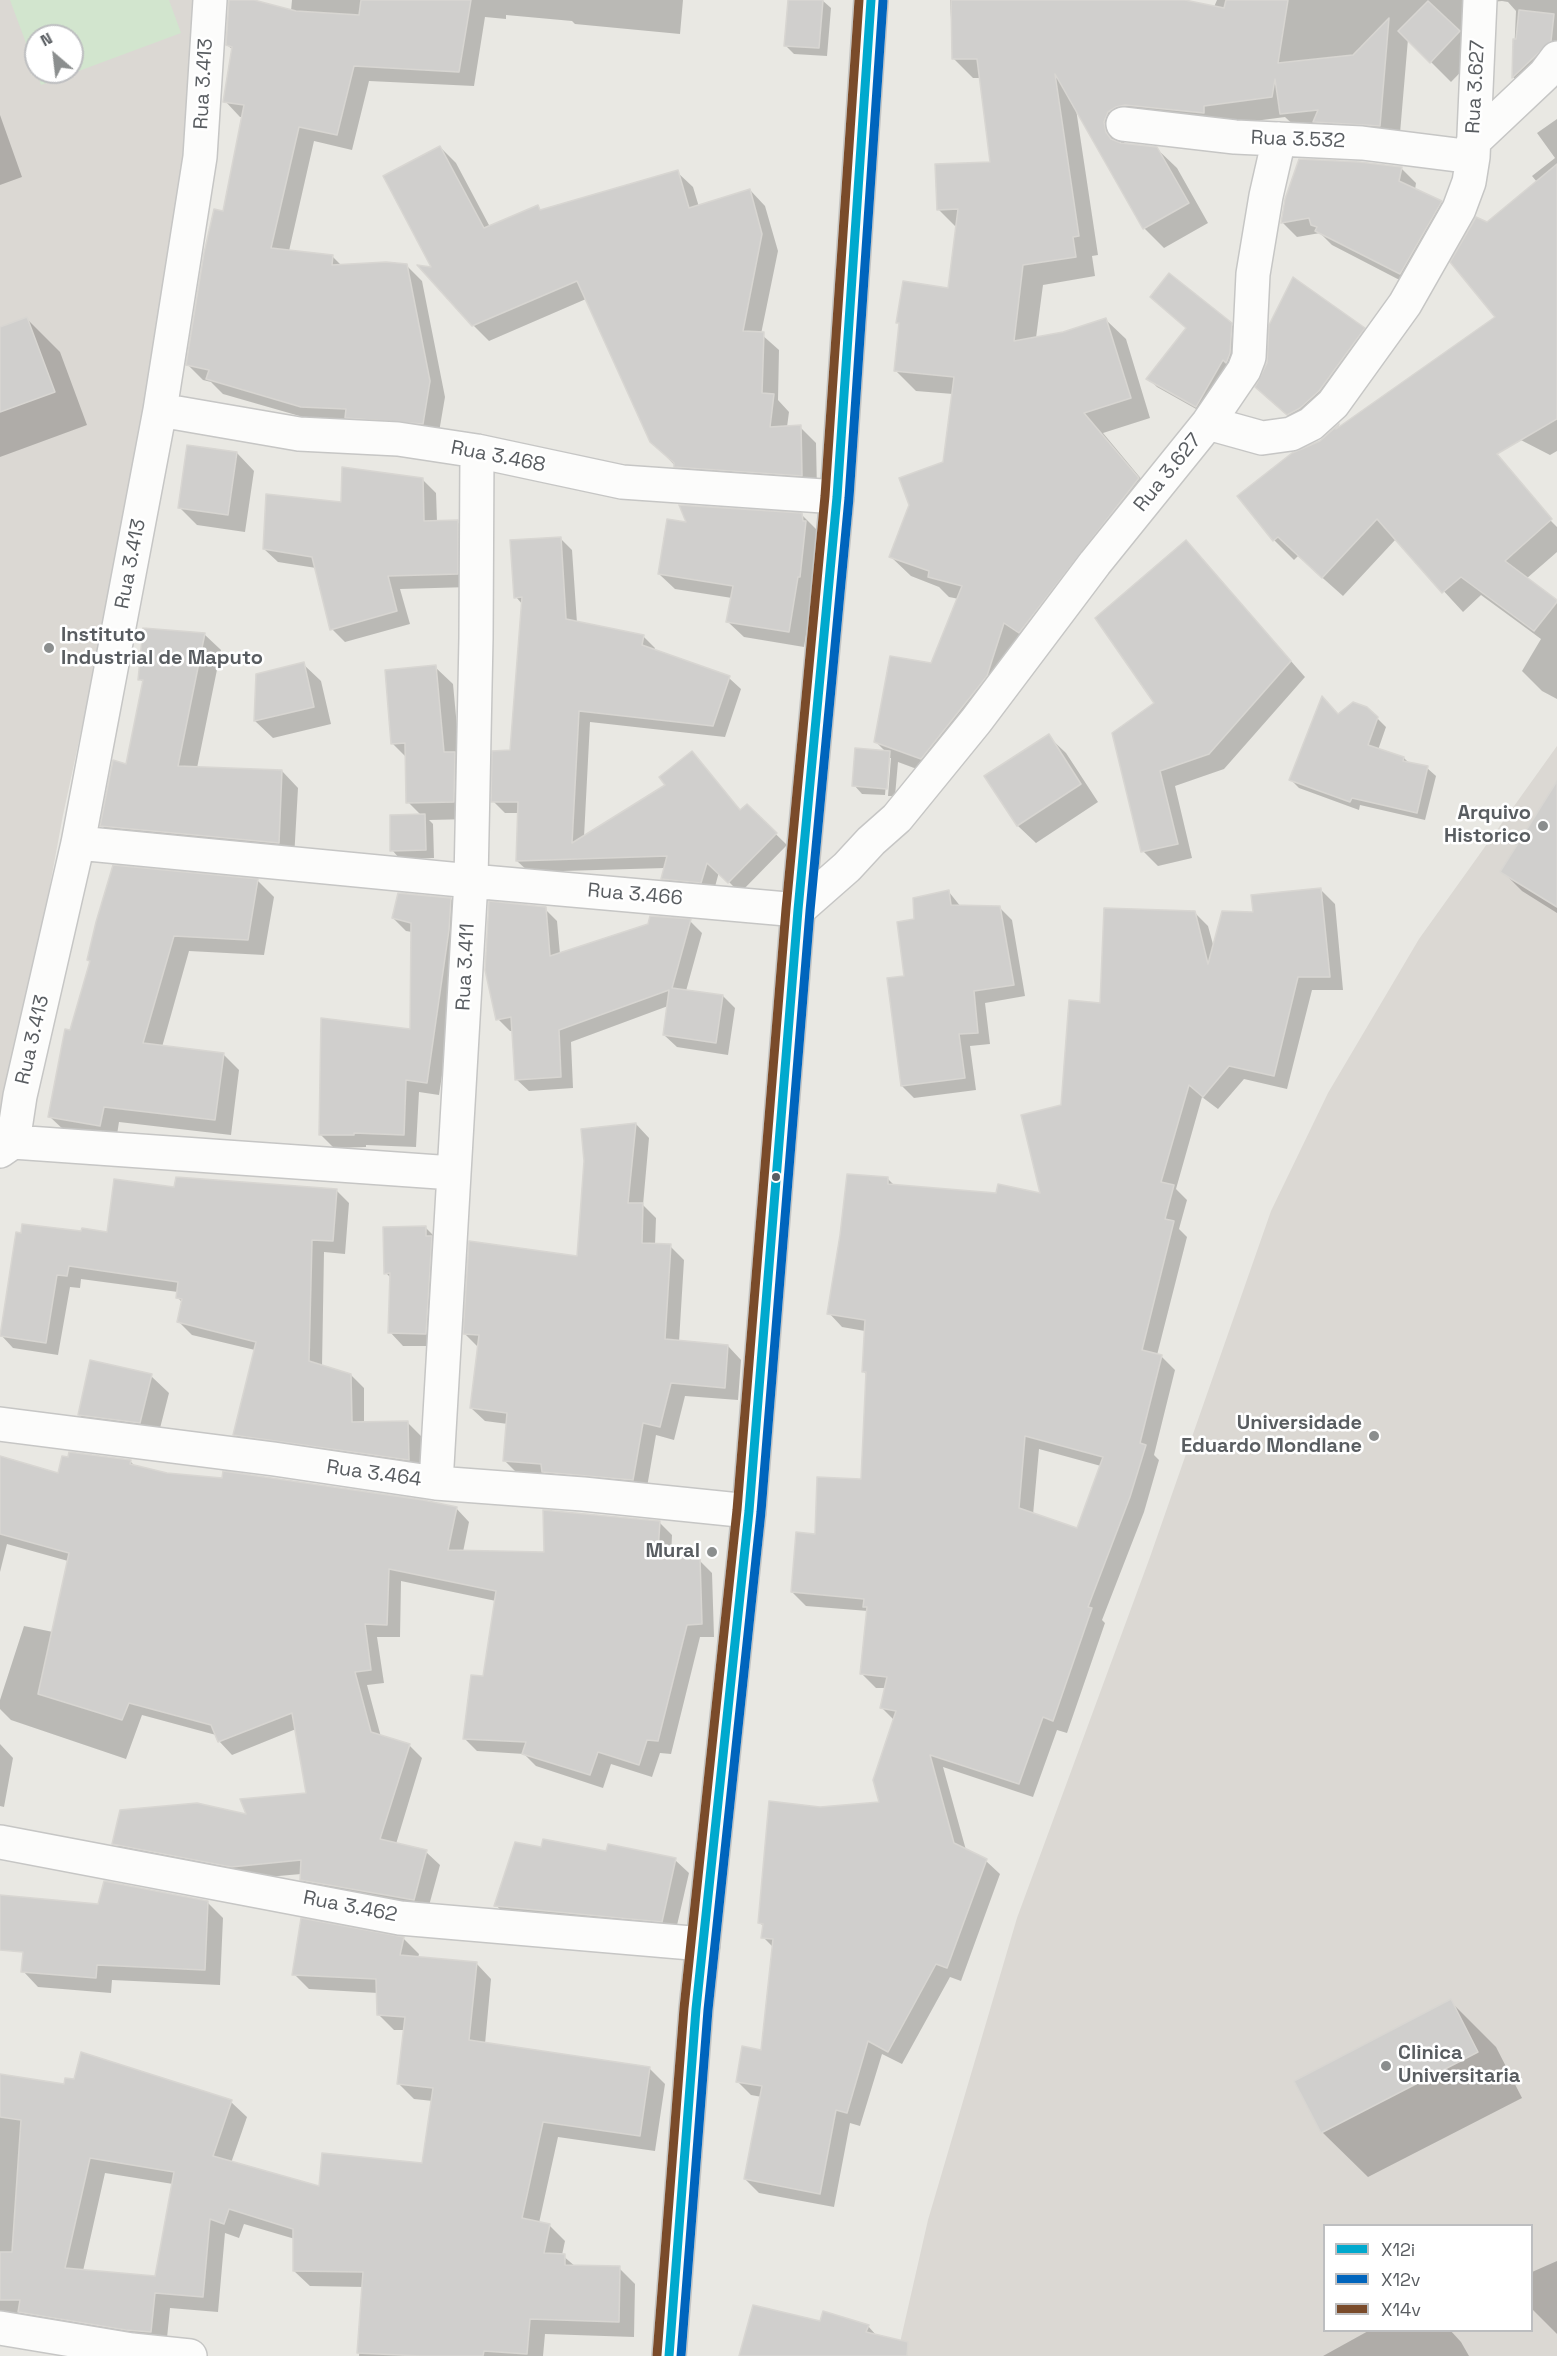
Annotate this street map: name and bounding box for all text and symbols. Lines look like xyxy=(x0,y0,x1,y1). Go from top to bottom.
north arrow xyxy=(24,24,84,84)
text: N xyxy=(37,28,56,51)
street label: Rua 3.413 xyxy=(190,38,218,130)
street label: Rua 3.627 xyxy=(1462,40,1490,134)
street label: Rua 3.532 xyxy=(1250,126,1346,154)
street label: Rua 3.627 xyxy=(1129,429,1207,517)
street label: Rua 3.468 xyxy=(449,436,547,478)
street label: Rua 3.413 xyxy=(111,517,151,611)
place label: Instituto Industrial de Maputo xyxy=(61,624,263,671)
marker: Instituto Industrial de Maputo xyxy=(42,641,56,655)
place label: Arquivo Historico xyxy=(1444,802,1531,849)
marker: Arquivo Historico xyxy=(1536,819,1550,833)
street label: Rua 3.466 xyxy=(586,879,684,911)
street label: Rua 3.411 xyxy=(452,923,480,1011)
street label: Rua 3.413 xyxy=(11,993,55,1087)
unlabelled marker xyxy=(770,1171,782,1183)
place label: Universidade Eduardo Mondlane xyxy=(1181,1412,1362,1459)
marker: Universidade Eduardo Mondlane xyxy=(1367,1429,1381,1443)
street label: Rua 3.464 xyxy=(325,1455,423,1493)
place label: Mural xyxy=(645,1540,700,1564)
marker: Mural xyxy=(705,1545,719,1559)
street label: Rua 3.462 xyxy=(301,1886,399,1928)
place label: Clinica Universitaria xyxy=(1398,2042,1520,2089)
marker: Clinica Universitaria xyxy=(1379,2059,1393,2073)
legend xyxy=(1323,2224,1533,2332)
text: X12i xyxy=(1381,2238,1415,2261)
text: X12v xyxy=(1381,2268,1421,2291)
text: X14v xyxy=(1381,2298,1421,2321)

